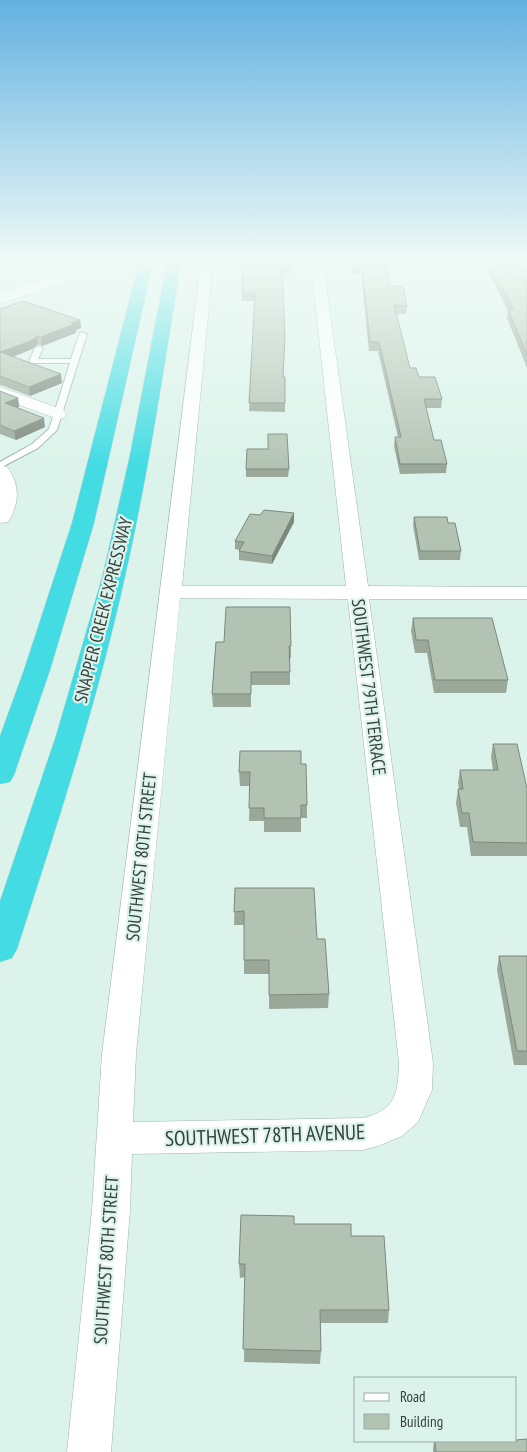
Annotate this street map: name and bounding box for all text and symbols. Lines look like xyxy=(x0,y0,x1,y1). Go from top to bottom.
street label: SNAPPER CREEK EXPRESSWAY xyxy=(69,514,137,705)
street label: SOUTHWEST 79TH TERRACE xyxy=(347,598,391,776)
street label: SOUTHWEST 80TH STREET xyxy=(121,772,161,942)
street label: SOUTHWEST 78TH AVENUE xyxy=(165,1118,365,1152)
street label: SOUTHWEST 80TH STREET xyxy=(89,1175,123,1345)
legend xyxy=(354,1377,517,1442)
text: Road xyxy=(400,1387,426,1406)
text: Building xyxy=(400,1412,443,1431)

